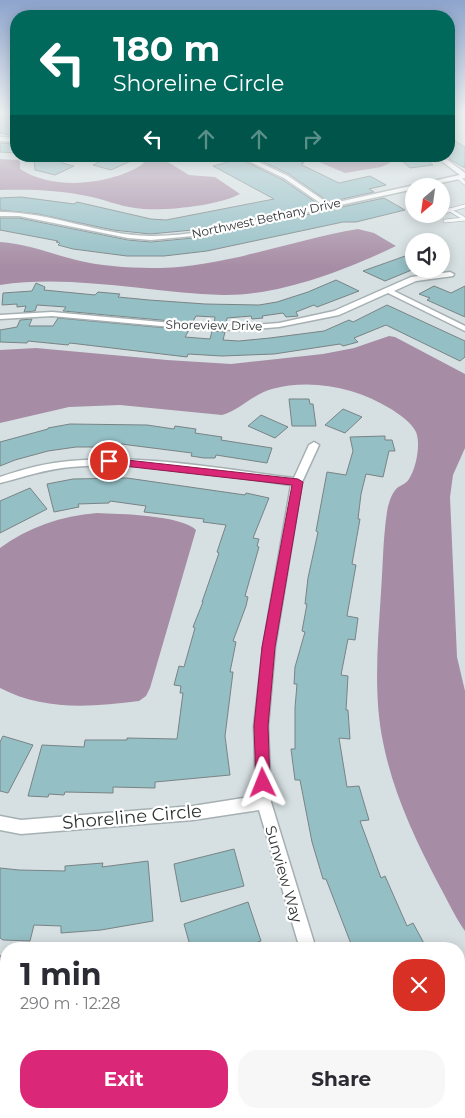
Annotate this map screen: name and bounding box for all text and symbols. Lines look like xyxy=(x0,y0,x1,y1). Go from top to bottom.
text: 180 m xyxy=(113,27,220,70)
icon: left xyxy=(30,30,95,95)
text: Shoreline Circle xyxy=(113,70,284,97)
icon: left xyxy=(139,125,167,153)
icon: ahead xyxy=(192,125,220,153)
icon: ahead xyxy=(245,125,273,153)
icon: right xyxy=(298,125,326,153)
north arrow xyxy=(405,178,450,222)
map controls xyxy=(405,178,450,278)
street label: Northwest Bethany Drive xyxy=(190,195,342,241)
button: sound xyxy=(405,233,450,278)
street label: Shoreview Drive xyxy=(165,317,263,333)
pin xyxy=(88,440,130,482)
icon: arrive xyxy=(95,447,123,475)
position arrow xyxy=(236,756,288,808)
street label: Shoreline Circle xyxy=(61,800,203,834)
street label: Sunview Way xyxy=(261,823,307,926)
text: 1 min xyxy=(20,956,101,993)
button: close xyxy=(393,959,445,1011)
text: 290 m · 12:28 xyxy=(20,994,121,1013)
button: Exit xyxy=(20,1050,228,1108)
button: Share xyxy=(238,1050,445,1108)

